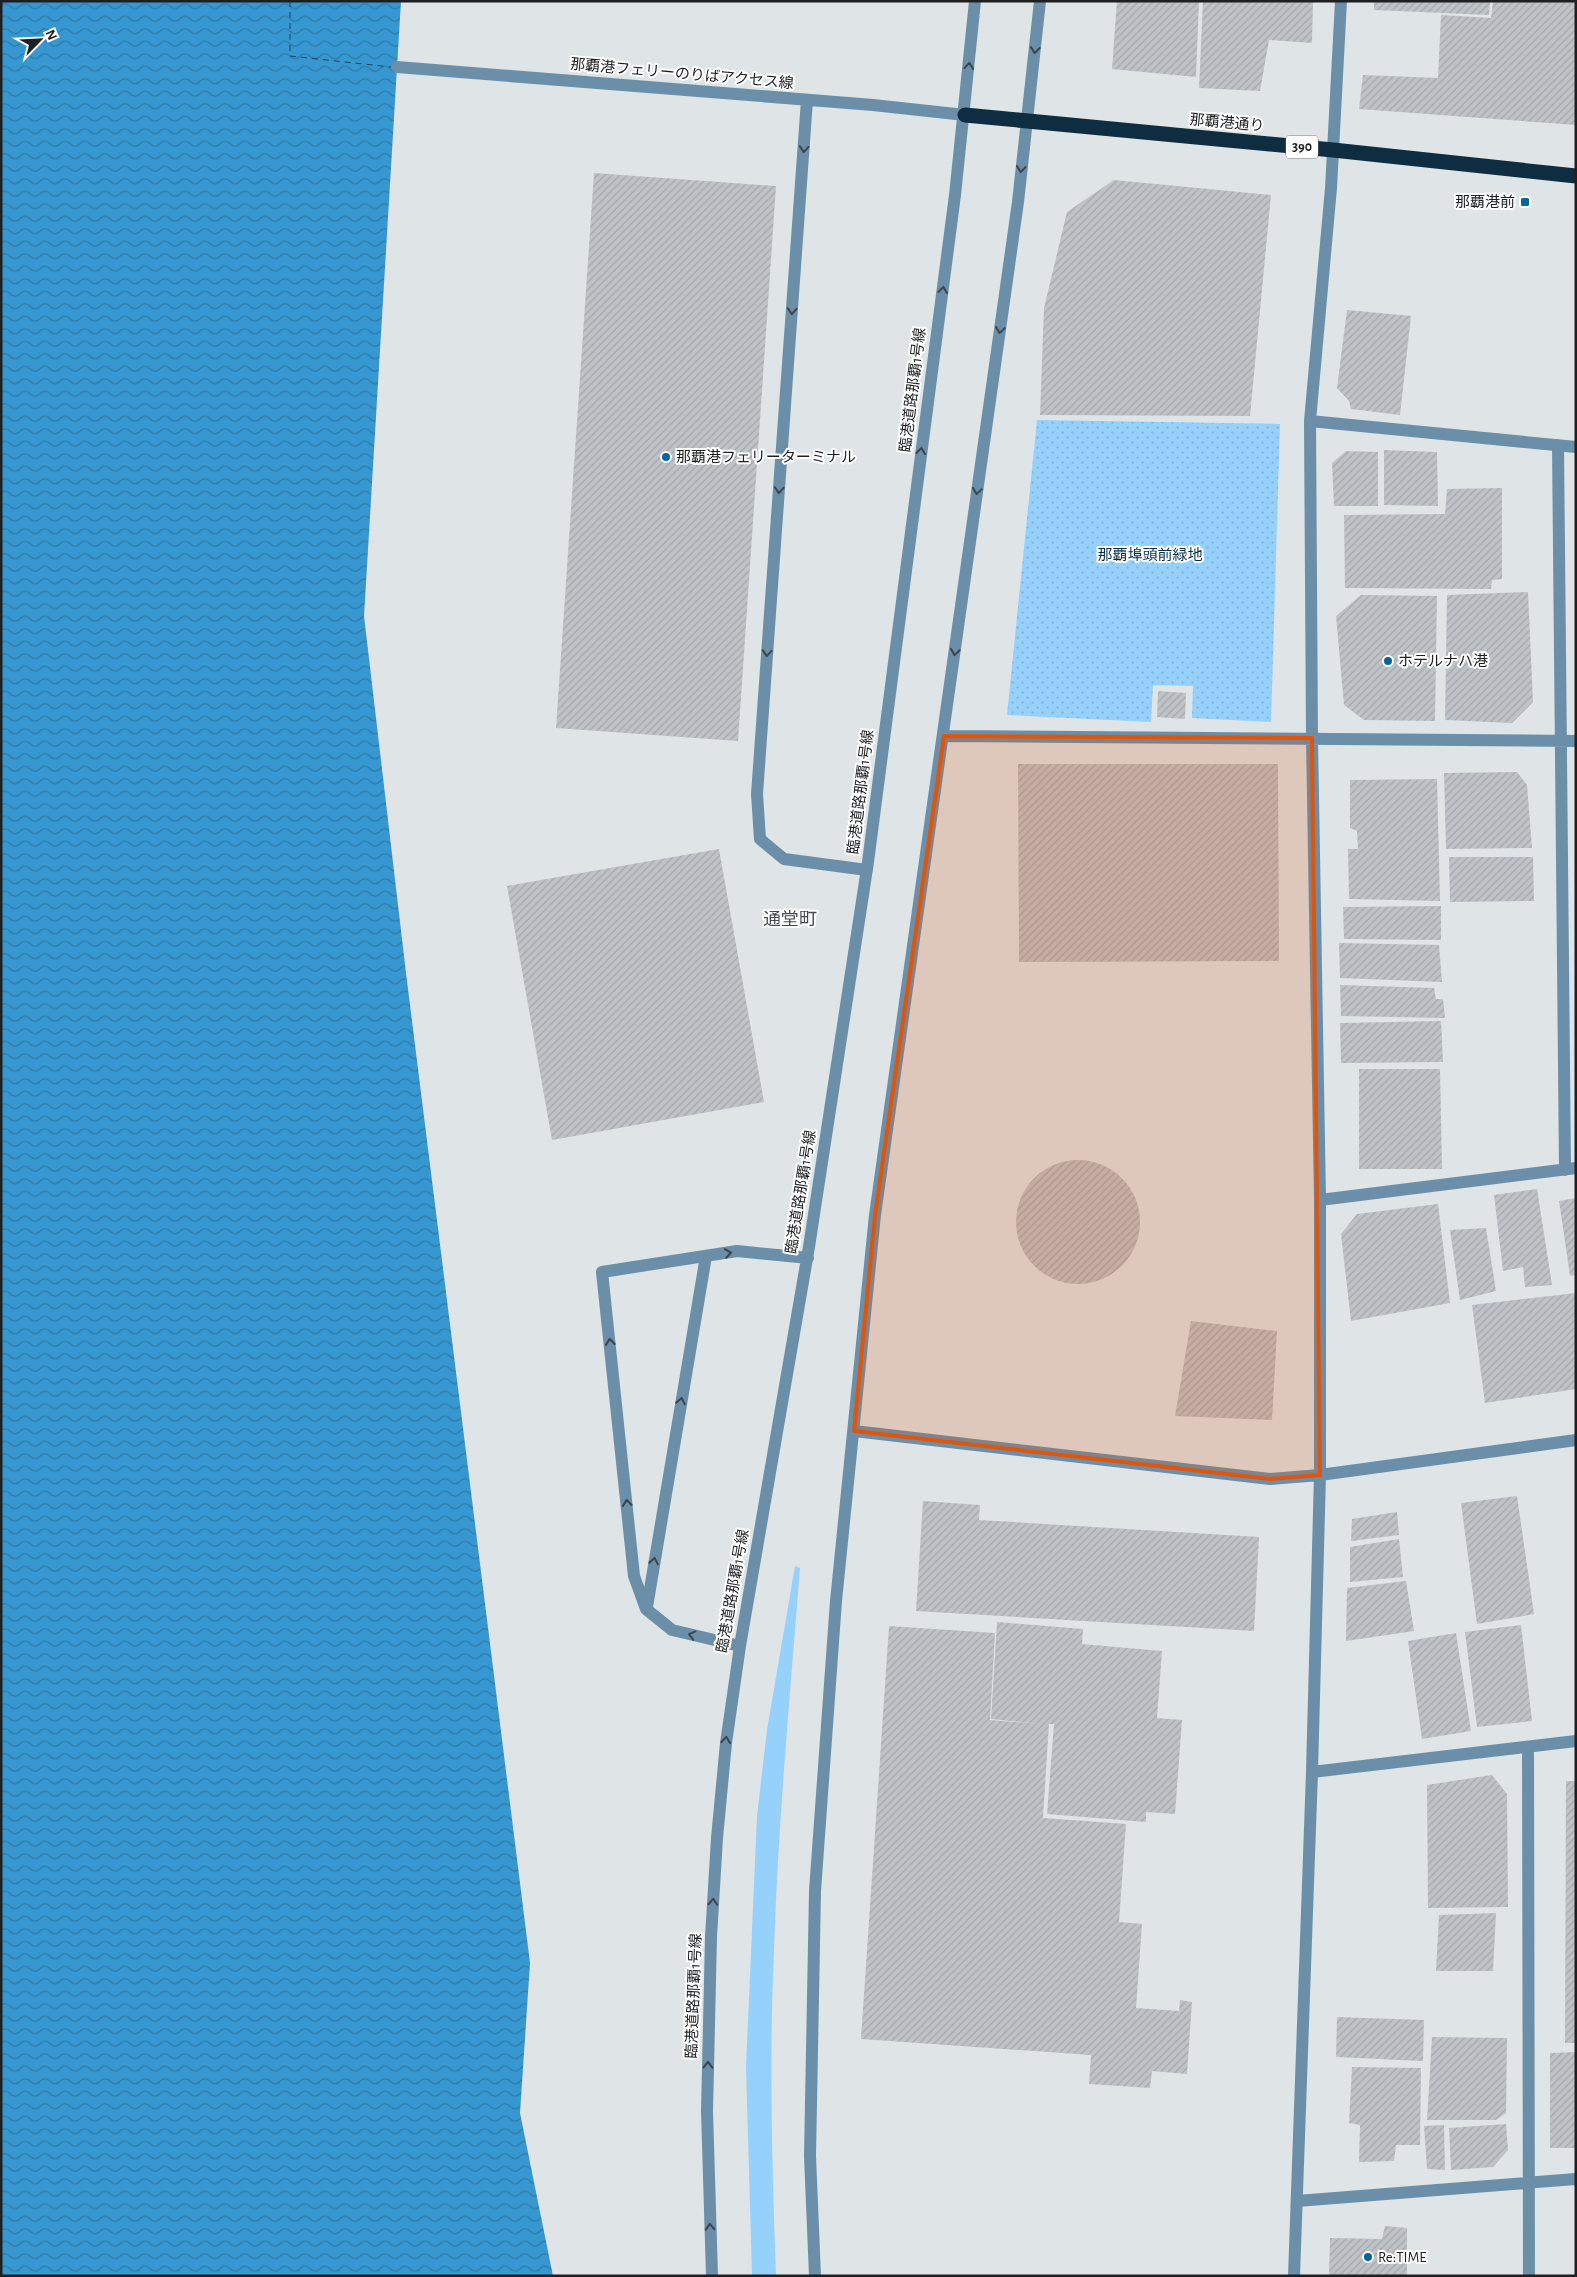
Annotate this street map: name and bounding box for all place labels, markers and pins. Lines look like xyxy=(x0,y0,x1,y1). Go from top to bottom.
place label: 那覇港前 xyxy=(1455,194,1515,210)
marker: 那覇港前 xyxy=(1519,196,1531,208)
place label: 那覇港フェリーターミナル xyxy=(676,449,856,465)
marker: 那覇港フェリーターミナル xyxy=(660,451,672,463)
place label: ホテルナハ港 xyxy=(1398,653,1488,669)
marker: ホテルナハ港 xyxy=(1382,655,1394,667)
place label: Re:TIME xyxy=(1378,2250,1427,2265)
marker: Re:TIME xyxy=(1362,2251,1374,2263)

